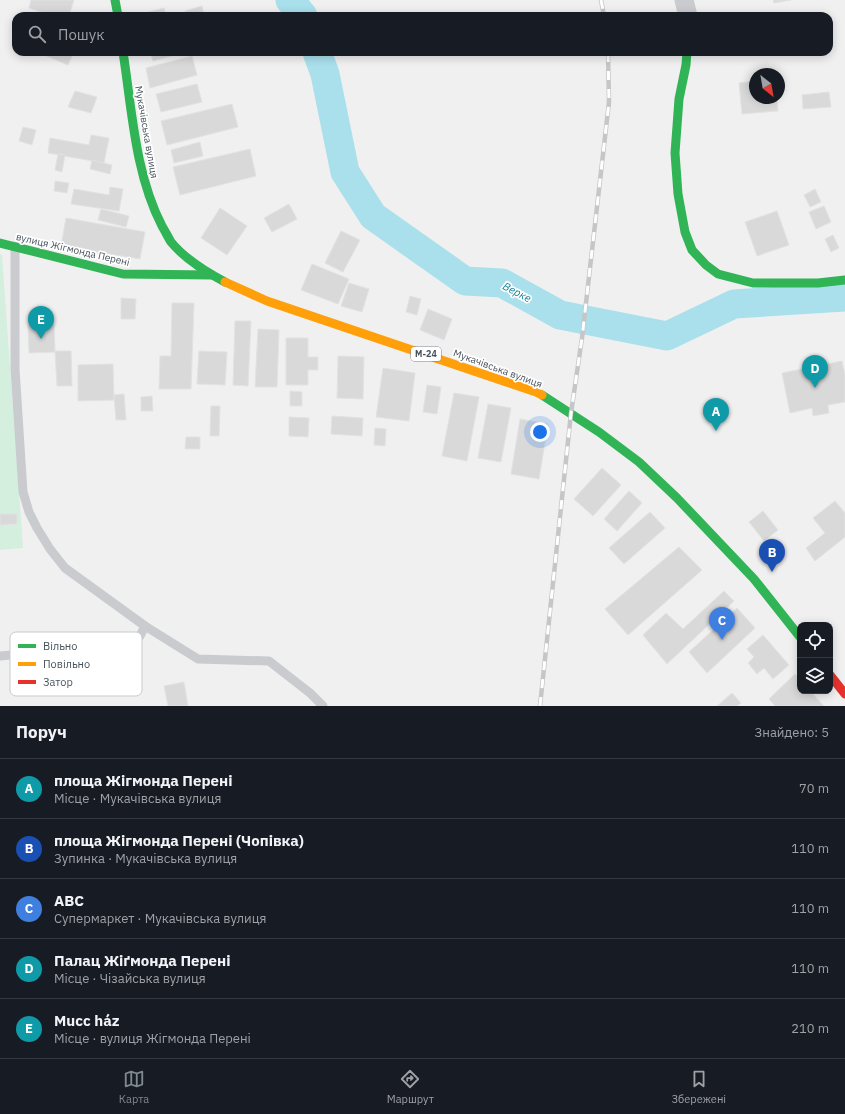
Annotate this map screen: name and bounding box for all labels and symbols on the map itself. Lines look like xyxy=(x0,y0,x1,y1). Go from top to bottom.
north arrow xyxy=(749,68,785,104)
street label: Мукачівська вулиця xyxy=(132,85,161,179)
street label: вулиця Жігмонда Перені xyxy=(15,230,131,269)
water label: Верке xyxy=(500,279,534,305)
pin: E xyxy=(28,306,54,339)
street label: Мукачівська вулиця xyxy=(452,346,544,391)
road number: М-24 xyxy=(411,347,441,361)
pin: D xyxy=(802,355,828,388)
pin: A xyxy=(703,398,729,431)
your location xyxy=(530,422,550,442)
pin: B xyxy=(759,539,785,572)
pin: C xyxy=(709,607,735,640)
legend xyxy=(10,632,142,696)
text: Вільно xyxy=(43,639,78,653)
text: Повільно xyxy=(43,657,90,671)
text: Затор xyxy=(43,675,73,689)

